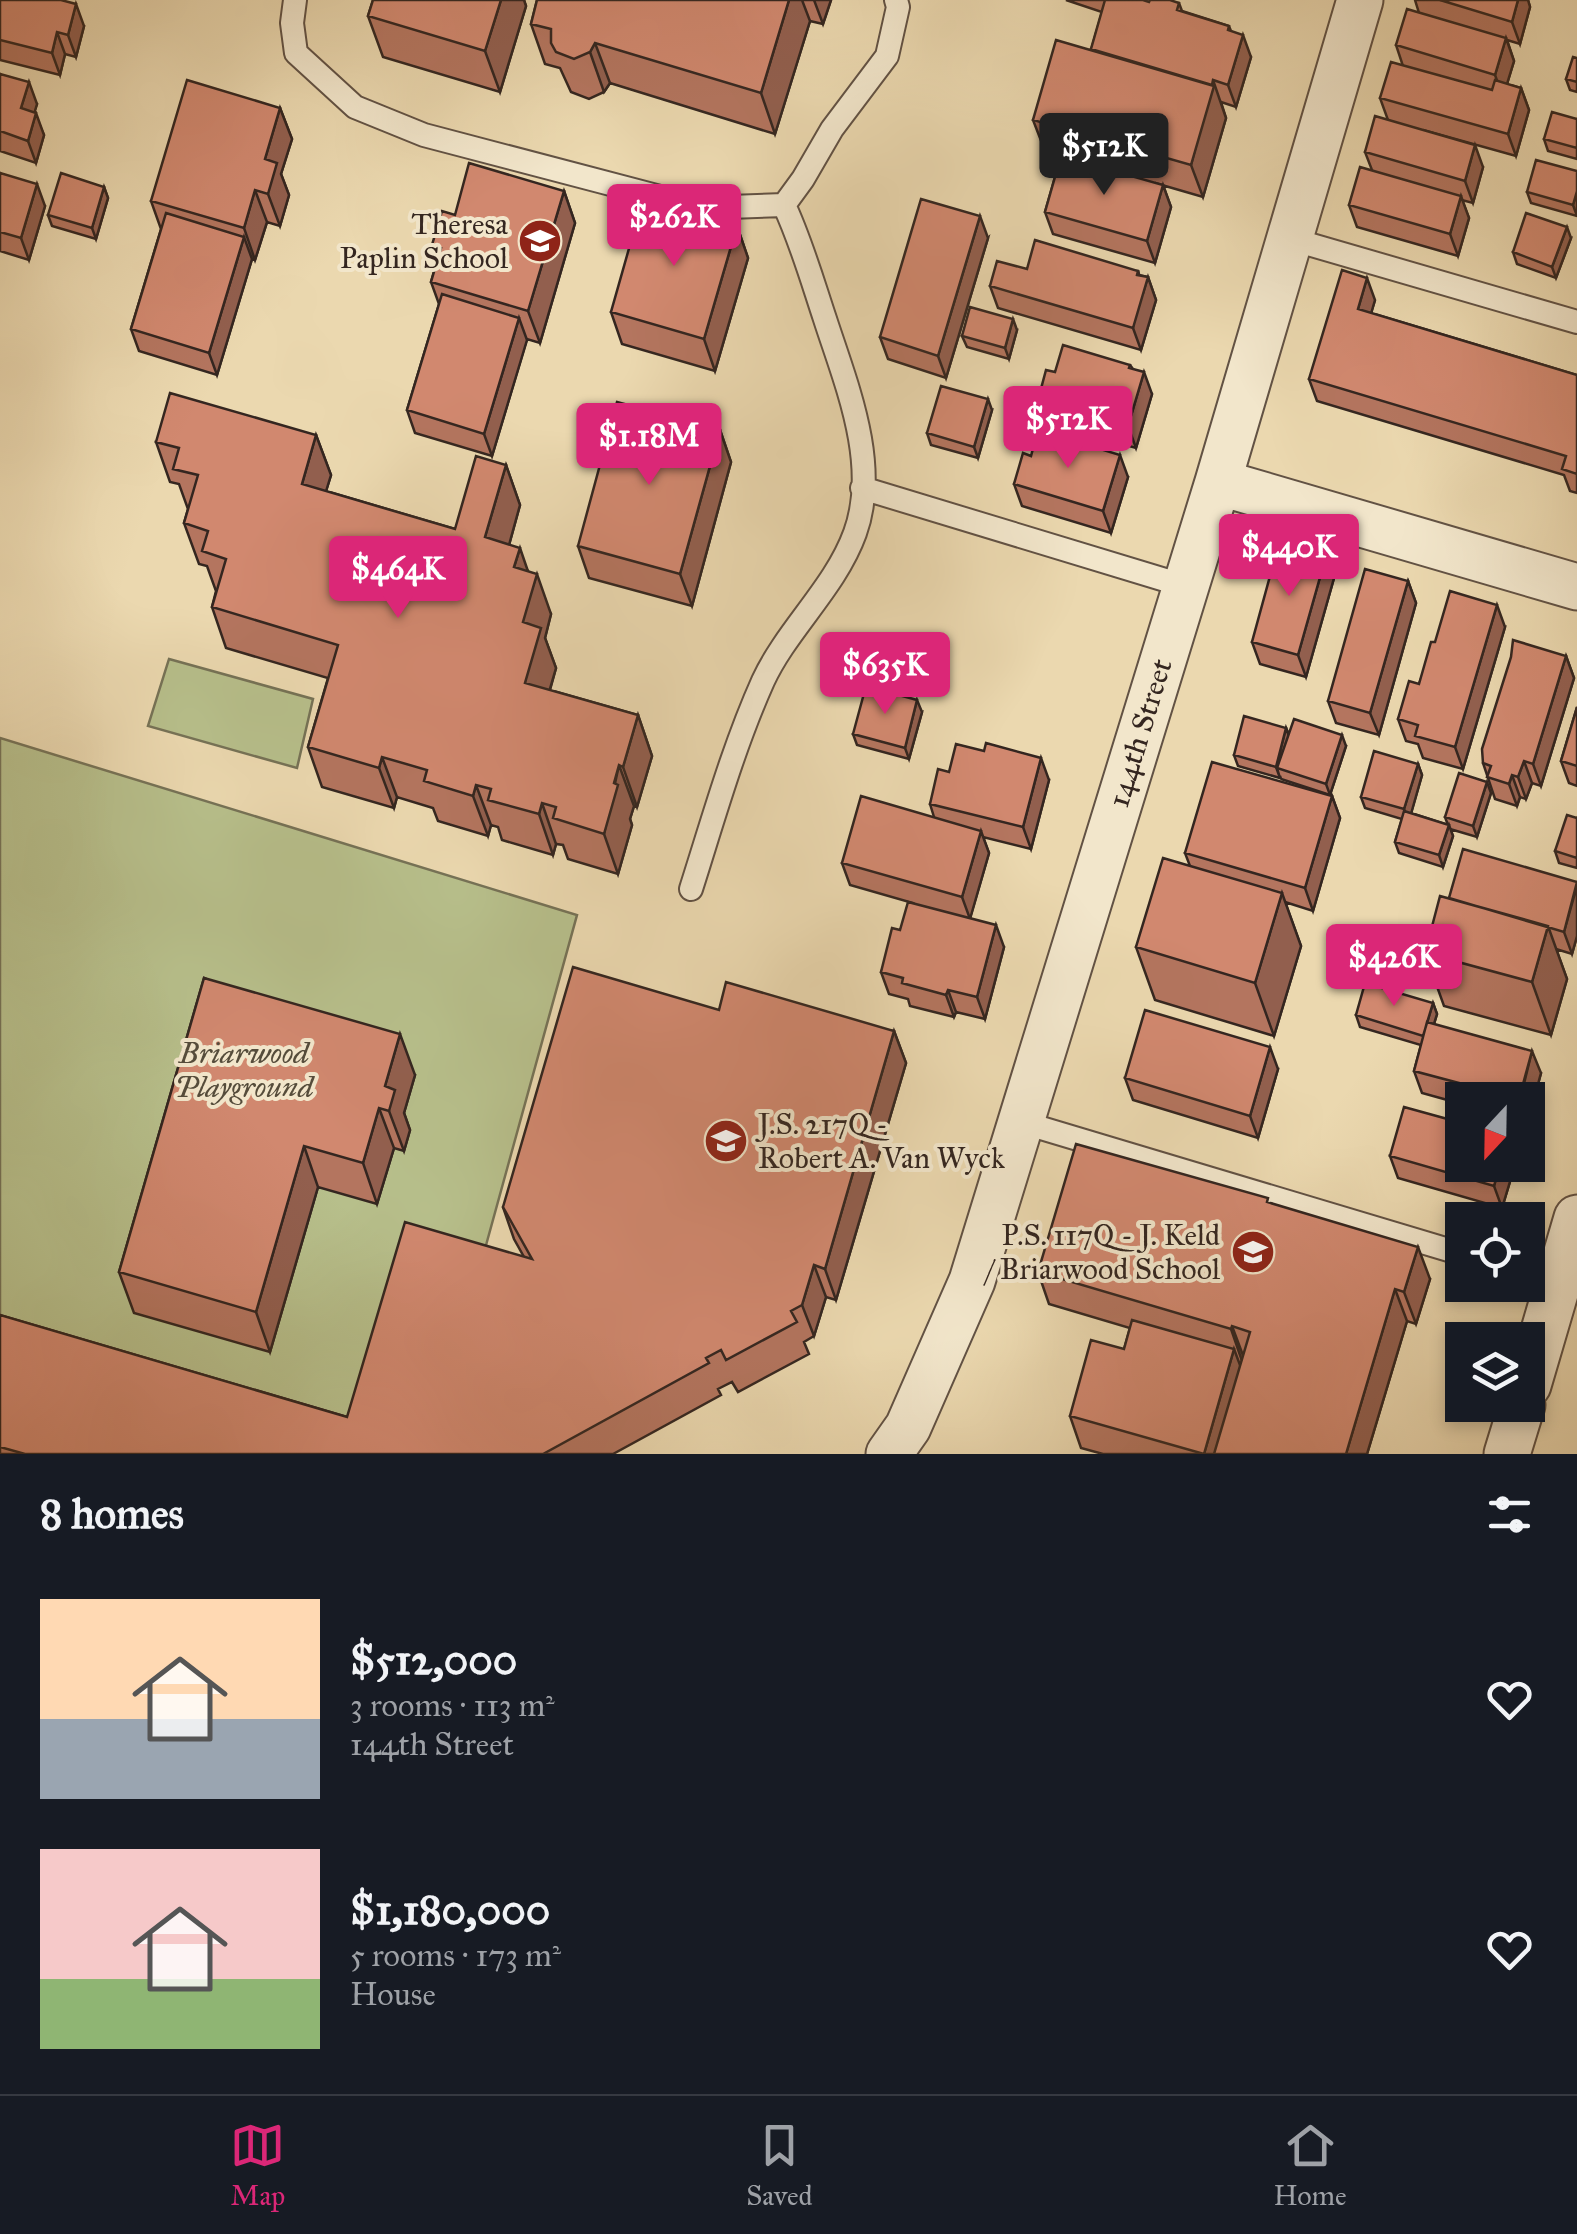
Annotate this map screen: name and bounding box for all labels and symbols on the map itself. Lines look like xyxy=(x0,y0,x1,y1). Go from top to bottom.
pin: $512K xyxy=(1034,113,1174,198)
pin: $262K xyxy=(604,184,744,269)
place label: Theresa Paplin School xyxy=(340,206,509,276)
school or university icon: Theresa Paplin School xyxy=(517,218,563,264)
pin: $512K xyxy=(998,386,1138,471)
pin: $1.18M xyxy=(568,403,730,488)
pin: $440K xyxy=(1219,514,1359,599)
pin: $464K xyxy=(328,536,468,621)
pin: $635K xyxy=(815,632,955,717)
street label: 144th Street xyxy=(1100,654,1180,812)
pin: $426K xyxy=(1324,924,1464,1009)
park label: Briarwood Playground xyxy=(175,1035,316,1105)
north arrow xyxy=(1445,1082,1545,1182)
place label: J.S. 217Q - Robert A. Van Wyck xyxy=(755,1106,1005,1176)
school or university icon: J.S. 217Q - Robert A. Van Wyck xyxy=(703,1118,749,1164)
place label: P.S. 117Q - J. Keld / Briarwood School xyxy=(983,1217,1221,1287)
school or university icon: P.S. 117Q - J. Keld / Briarwood School xyxy=(1230,1229,1276,1275)

